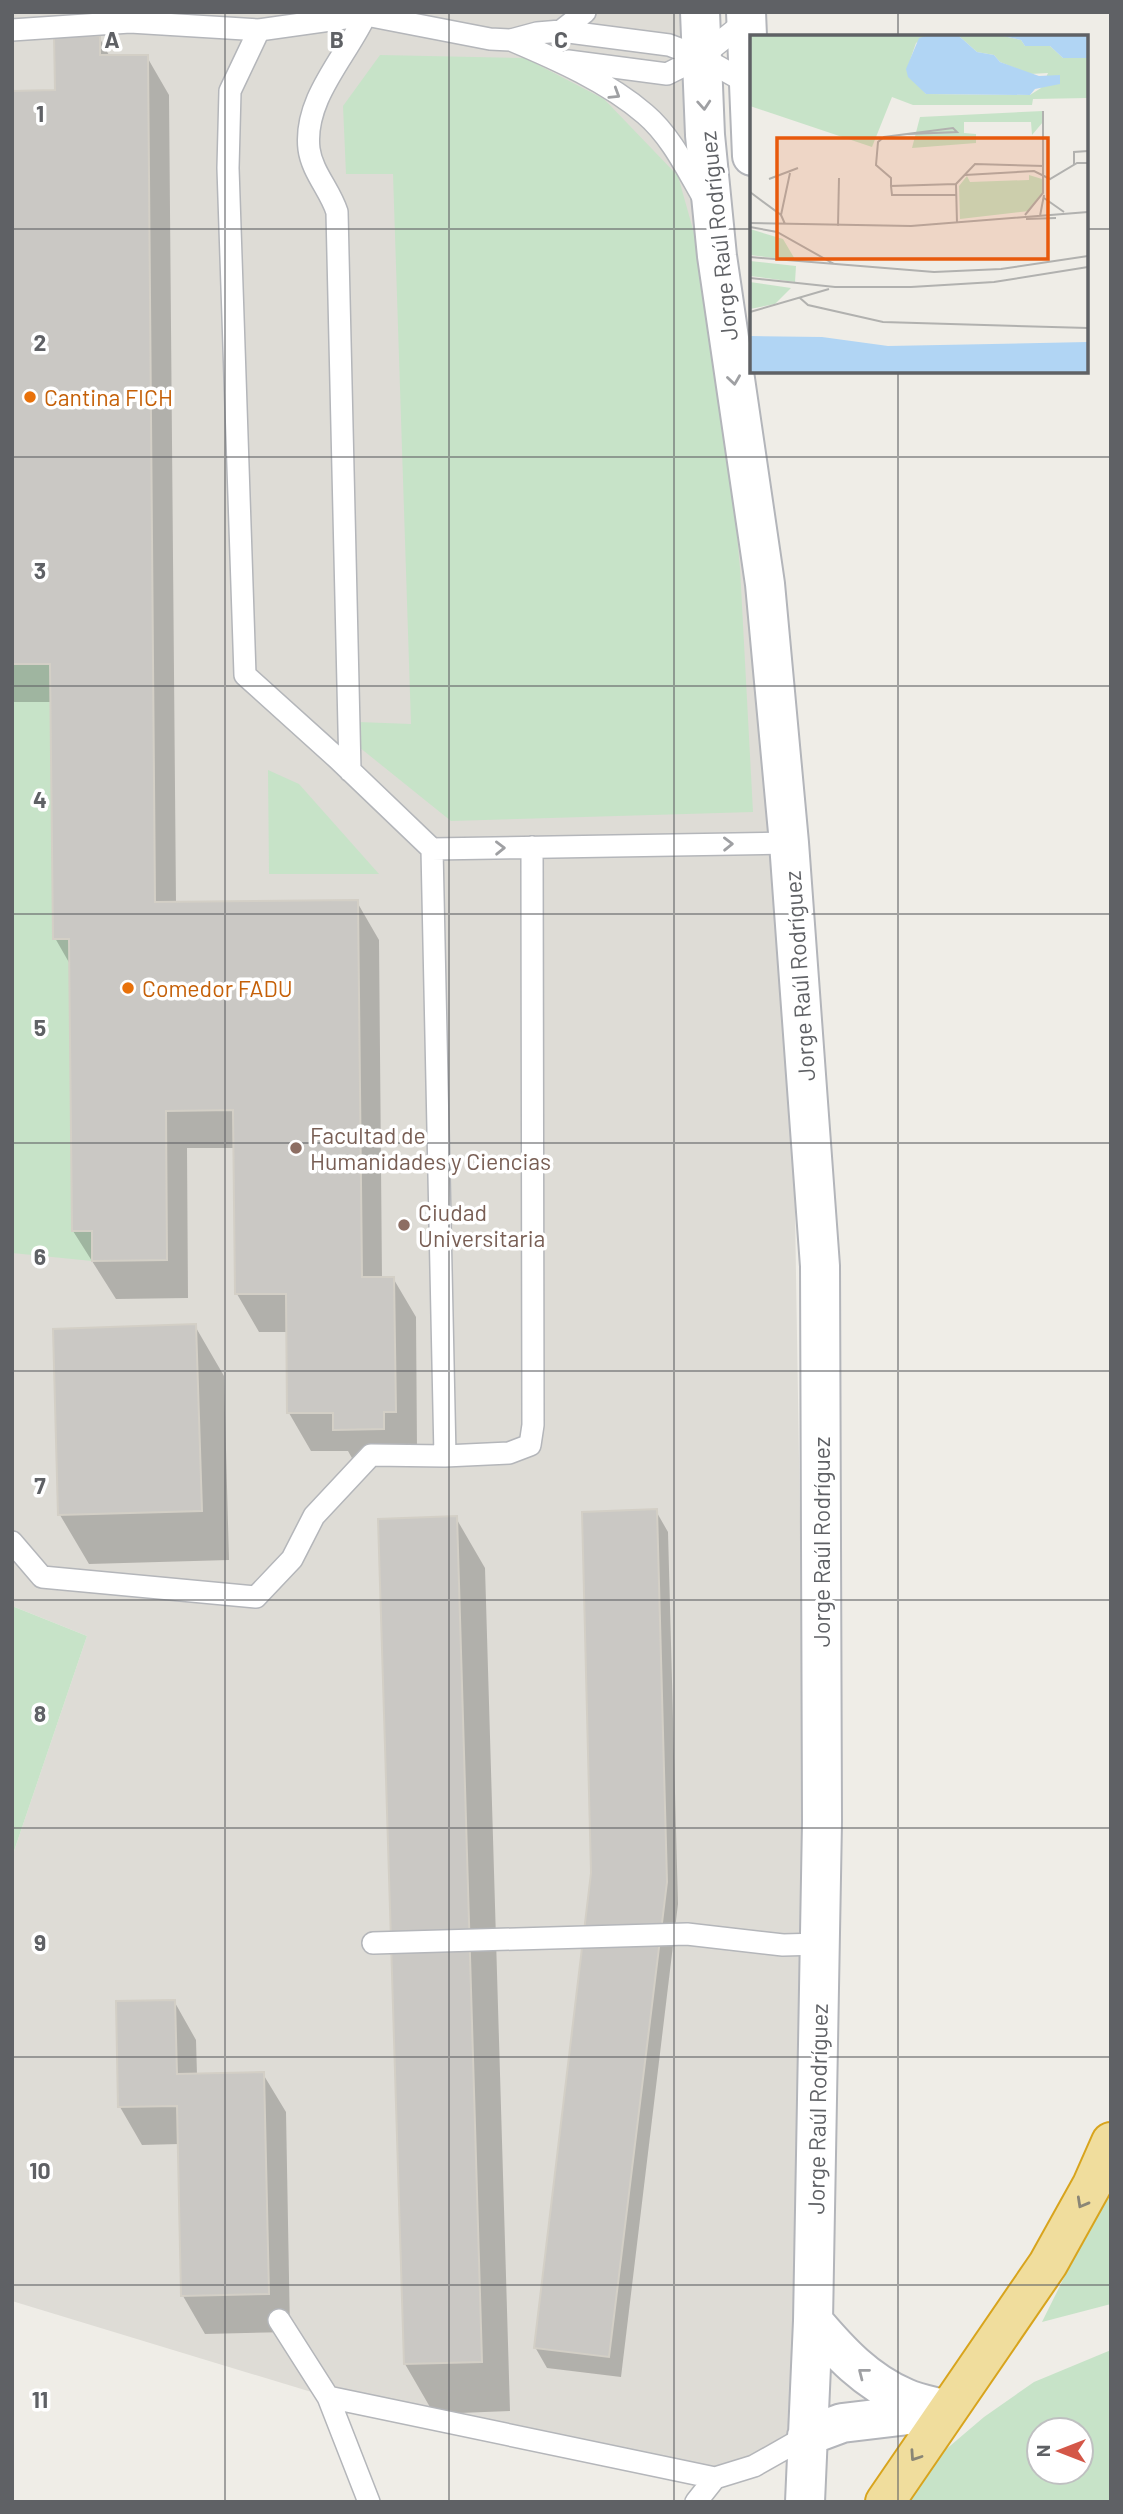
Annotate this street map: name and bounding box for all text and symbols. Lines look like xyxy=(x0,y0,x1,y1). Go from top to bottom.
text: A xyxy=(104,25,120,53)
text: B xyxy=(330,25,344,53)
text: C xyxy=(554,25,568,53)
inset map xyxy=(750,35,1088,373)
one-way arrow xyxy=(607,86,620,98)
text: 1 xyxy=(36,99,44,127)
one-way arrow xyxy=(696,100,711,111)
street label: Jorge Raúl Rodríguez xyxy=(693,130,743,342)
text: 2 xyxy=(34,328,46,356)
one-way arrow xyxy=(727,374,742,385)
place label: Cantina FICH xyxy=(44,383,173,411)
marker: Cantina FICH xyxy=(22,389,38,405)
text: 3 xyxy=(34,556,46,584)
text: 4 xyxy=(33,785,47,813)
one-way arrow xyxy=(723,836,733,852)
one-way arrow xyxy=(496,840,506,856)
street label: Jorge Raúl Rodríguez xyxy=(778,870,820,1082)
place label: Comedor FADU xyxy=(142,974,293,1002)
marker: Comedor FADU xyxy=(120,980,136,996)
text: 5 xyxy=(34,1013,46,1041)
place label: Facultad de Humanidades y Ciencias xyxy=(310,1121,551,1175)
marker: Facultad de Humanidades y Ciencias xyxy=(288,1140,304,1156)
place label: Ciudad Universitaria xyxy=(418,1198,545,1252)
marker: Ciudad Universitaria xyxy=(396,1217,412,1233)
text: 6 xyxy=(34,1242,46,1270)
street label: Jorge Raúl Rodríguez xyxy=(807,1437,835,1647)
text: 7 xyxy=(34,1471,46,1499)
text: 8 xyxy=(34,1699,46,1727)
text: 9 xyxy=(34,1928,46,1956)
street label: Jorge Raúl Rodríguez xyxy=(801,2003,833,2215)
text: 10 xyxy=(29,2156,51,2184)
one-way arrow xyxy=(1077,2196,1090,2209)
one-way arrow xyxy=(858,2368,871,2381)
text: 11 xyxy=(32,2385,48,2413)
north arrow xyxy=(1025,2416,1095,2486)
text: N xyxy=(1031,2445,1054,2457)
one-way arrow xyxy=(910,2448,923,2461)

